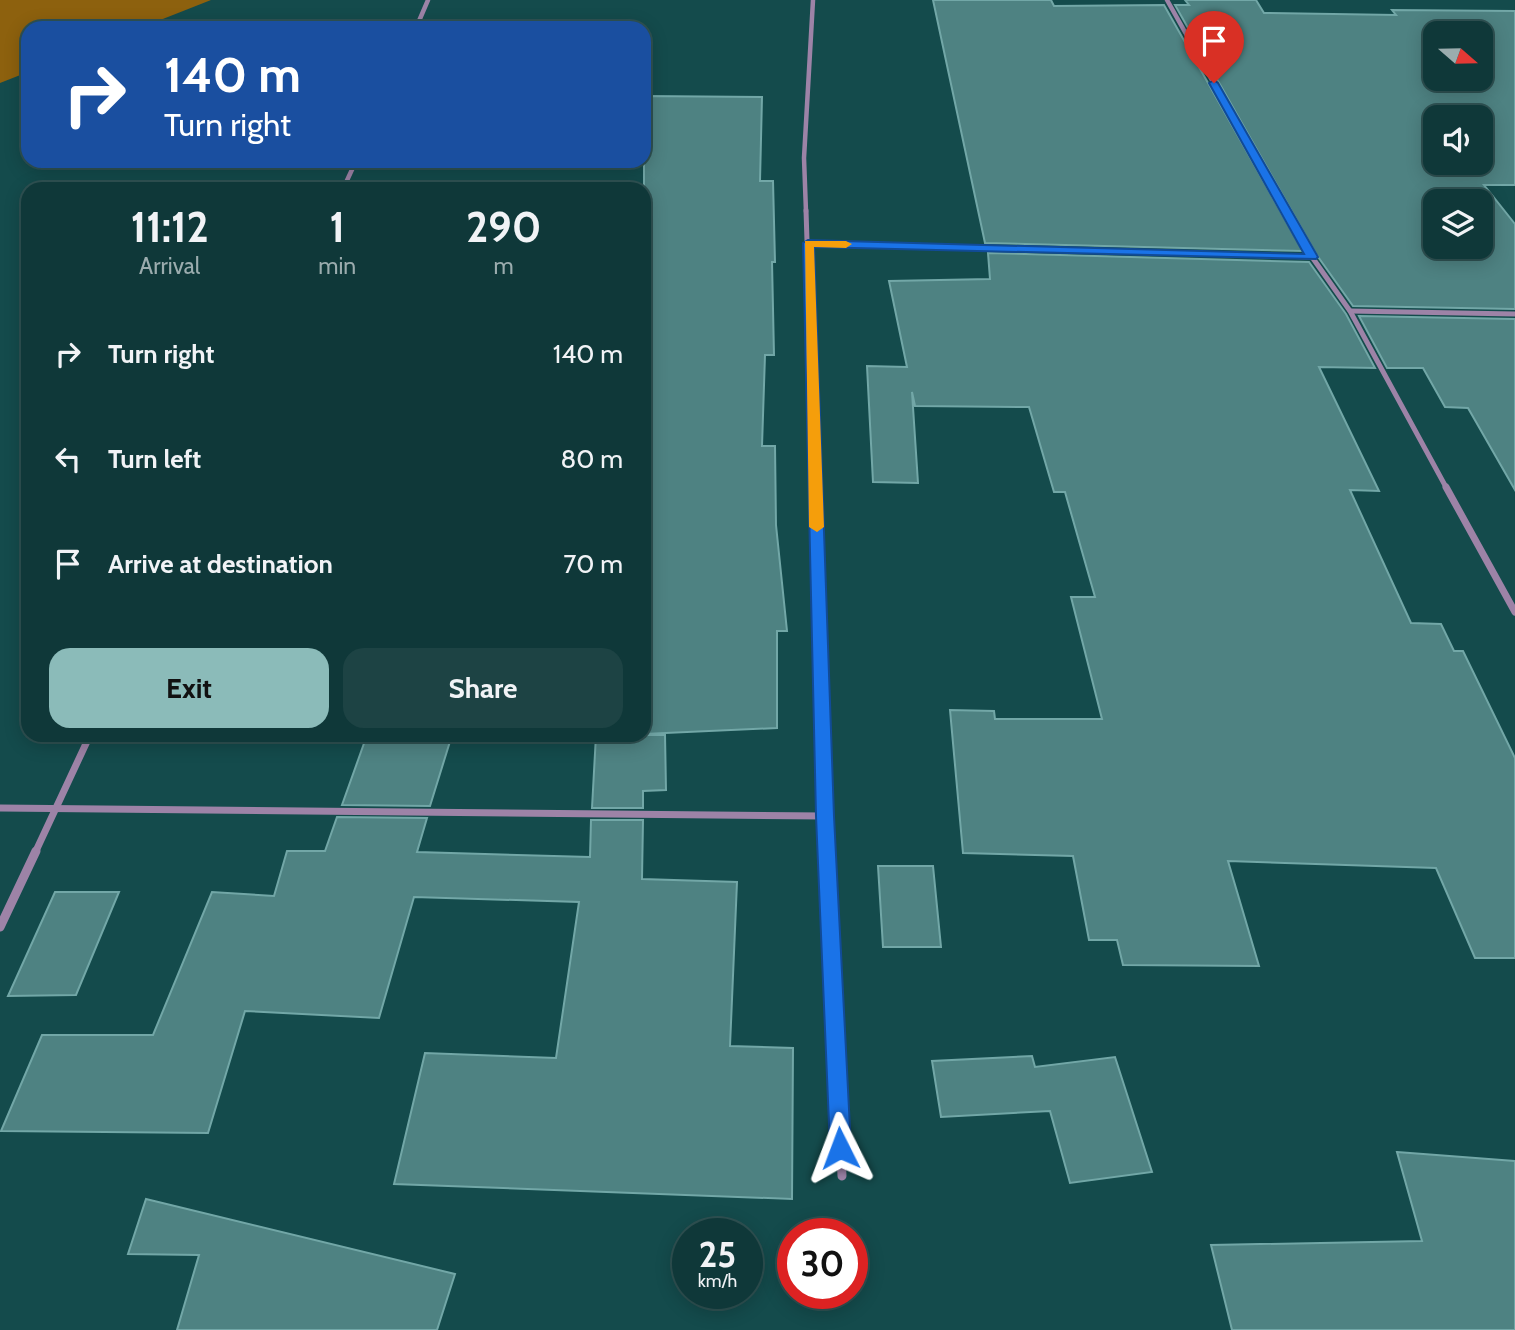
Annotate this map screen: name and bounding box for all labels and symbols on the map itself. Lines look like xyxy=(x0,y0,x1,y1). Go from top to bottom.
pin xyxy=(1184,11,1244,83)
north arrow xyxy=(1423,21,1493,91)
position arrow xyxy=(803,1111,877,1185)
speed limit sign: 30 xyxy=(777,1218,868,1309)

